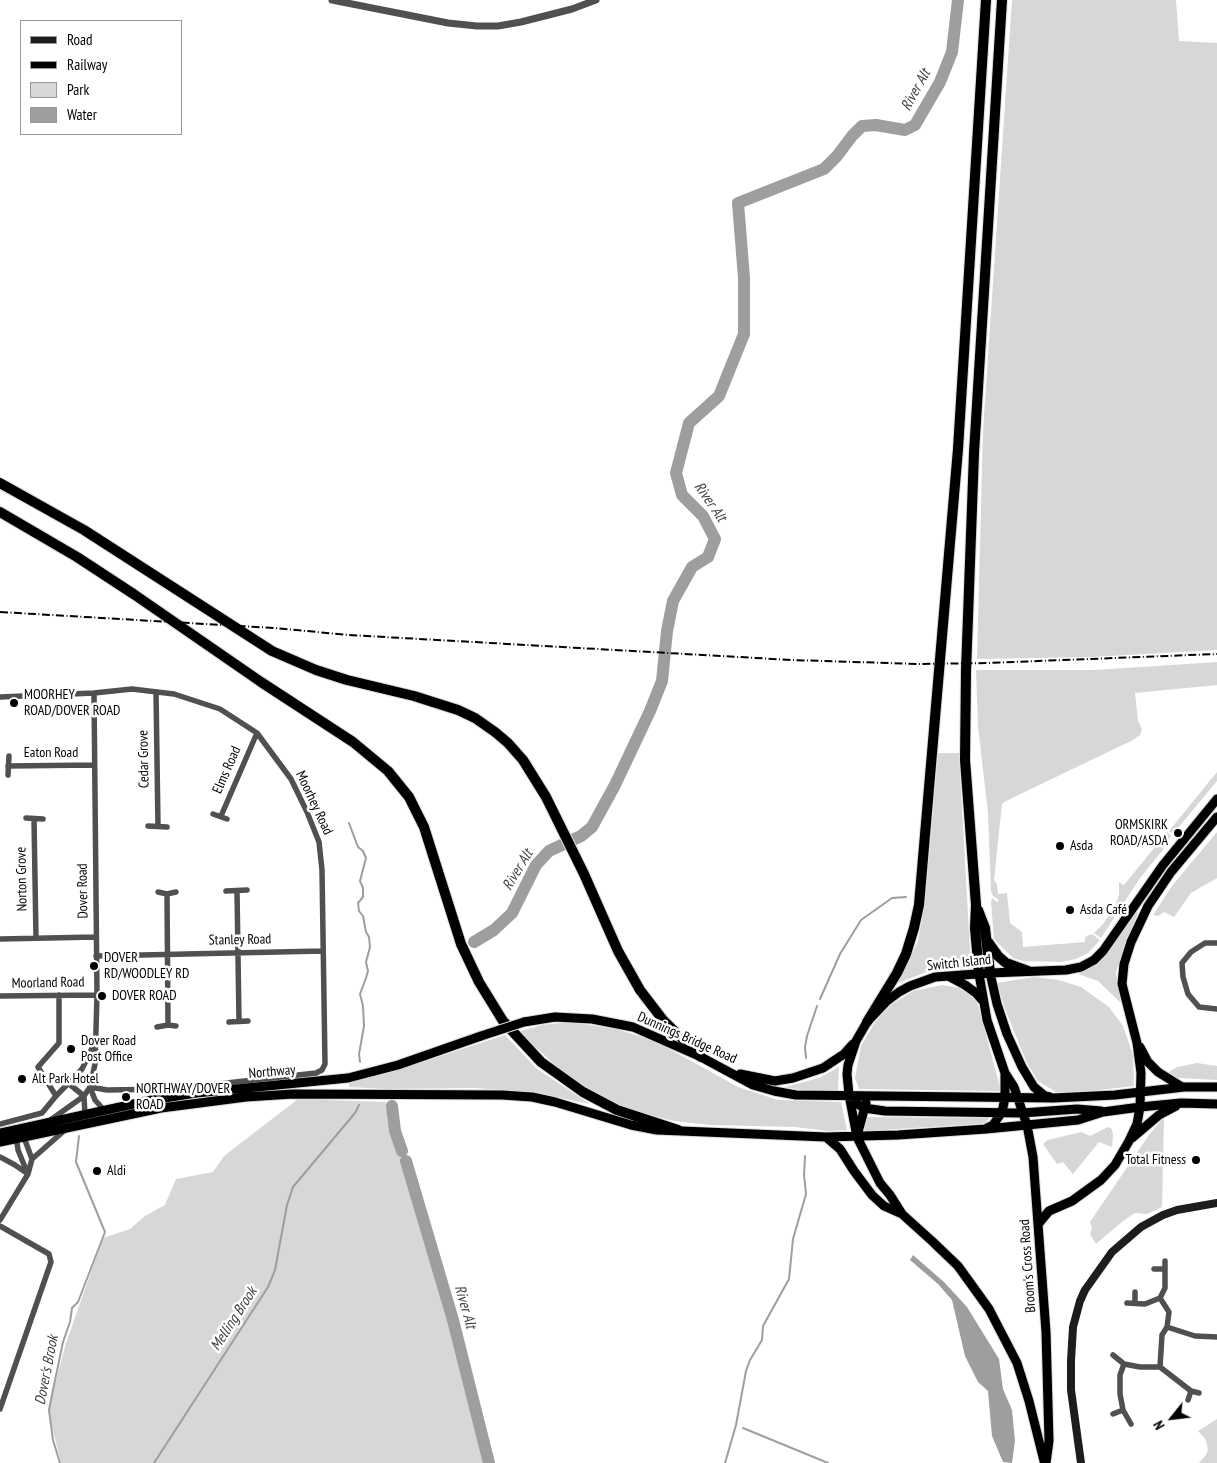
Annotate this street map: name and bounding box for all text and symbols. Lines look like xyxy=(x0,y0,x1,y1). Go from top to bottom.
legend xyxy=(20,20,182,135)
text: Road xyxy=(67,30,93,49)
text: Railway xyxy=(67,55,107,74)
water label: River Alt xyxy=(897,66,935,114)
text: Park xyxy=(67,80,89,99)
text: Water xyxy=(67,105,97,124)
water label: River Alt xyxy=(690,479,730,525)
place label: MOORHEY ROAD/DOVER ROAD xyxy=(24,687,120,720)
marker: MOORHEY ROAD/DOVER ROAD xyxy=(8,697,20,709)
street label: Cedar Grove xyxy=(135,730,153,788)
street label: Elms Road xyxy=(209,744,245,796)
street label: Eaton Road xyxy=(24,745,78,761)
street label: Moorhey Road xyxy=(292,768,336,838)
place label: ORMSKIRK ROAD/ASDA xyxy=(1110,817,1168,850)
marker: ORMSKIRK ROAD/ASDA xyxy=(1172,827,1184,839)
place label: Asda xyxy=(1070,838,1093,854)
marker: Asda xyxy=(1054,840,1066,852)
water label: River Alt xyxy=(499,846,537,894)
street label: Norton Grove xyxy=(13,847,31,911)
street label: Dover Road xyxy=(74,863,92,919)
place label: Asda Café xyxy=(1080,902,1127,918)
marker: Asda Café xyxy=(1064,904,1076,916)
street label: Stanley Road xyxy=(209,931,271,949)
place label: DOVER RD/WOODLEY RD xyxy=(104,950,189,982)
street label: Switch Island xyxy=(926,951,992,975)
marker: DOVER RD/WOODLEY RD xyxy=(88,960,100,972)
street label: Moorland Road xyxy=(11,974,85,992)
place label: DOVER ROAD xyxy=(112,988,177,1004)
marker: DOVER ROAD xyxy=(96,990,108,1002)
street label: Dunnings Bridge Road xyxy=(635,1009,739,1067)
place label: Dover Road Post Office xyxy=(81,1033,136,1066)
marker: Dover Road Post Office xyxy=(65,1043,77,1055)
street label: Northway xyxy=(248,1062,296,1082)
place label: Alt Park Hotel xyxy=(32,1071,99,1087)
marker: Alt Park Hotel xyxy=(16,1073,28,1085)
place label: NORTHWAY/DOVER ROAD xyxy=(136,1081,230,1114)
marker: NORTHWAY/DOVER ROAD xyxy=(120,1091,132,1103)
place label: Total Fitness xyxy=(1125,1152,1186,1168)
marker: Total Fitness xyxy=(1190,1154,1202,1166)
place label: Aldi xyxy=(107,1163,126,1179)
marker: Aldi xyxy=(91,1165,103,1177)
street label: Broom's Cross Road xyxy=(1016,1219,1040,1313)
water label: River Alt xyxy=(450,1283,480,1331)
water label: Melling Brook xyxy=(207,1284,261,1354)
water label: Dover's Brook xyxy=(31,1334,63,1406)
north arrow xyxy=(1147,1393,1197,1443)
text: N xyxy=(1149,1418,1169,1433)

